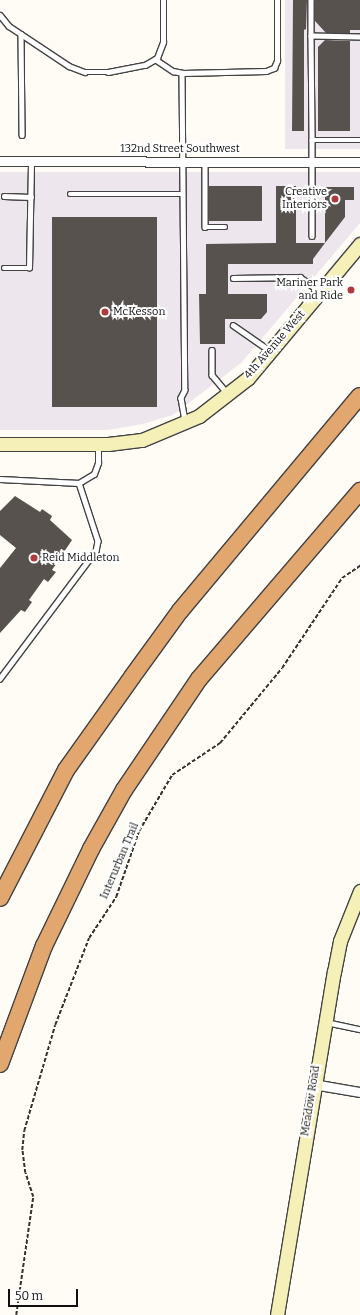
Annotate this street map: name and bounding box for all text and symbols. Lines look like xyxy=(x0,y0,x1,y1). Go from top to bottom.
street label: 132nd Street Southwest xyxy=(120,142,240,156)
place label: Creative Interiors xyxy=(282,186,327,212)
marker: Creative Interiors xyxy=(330,194,340,204)
place label: Mariner Park and Ride xyxy=(276,277,343,303)
marker: Mariner Park and Ride xyxy=(346,285,356,295)
place label: McKesson xyxy=(113,305,165,319)
marker: McKesson xyxy=(100,307,110,317)
street label: 4th Avenue West xyxy=(242,308,308,382)
place label: Reid Middleton xyxy=(42,551,119,565)
marker: Reid Middleton xyxy=(29,553,39,563)
street label: Interurban Trail xyxy=(98,821,142,901)
street label: Meadow Road xyxy=(299,1065,323,1137)
scale bar xyxy=(10,1281,80,1307)
text: 50 m xyxy=(15,1289,43,1303)

